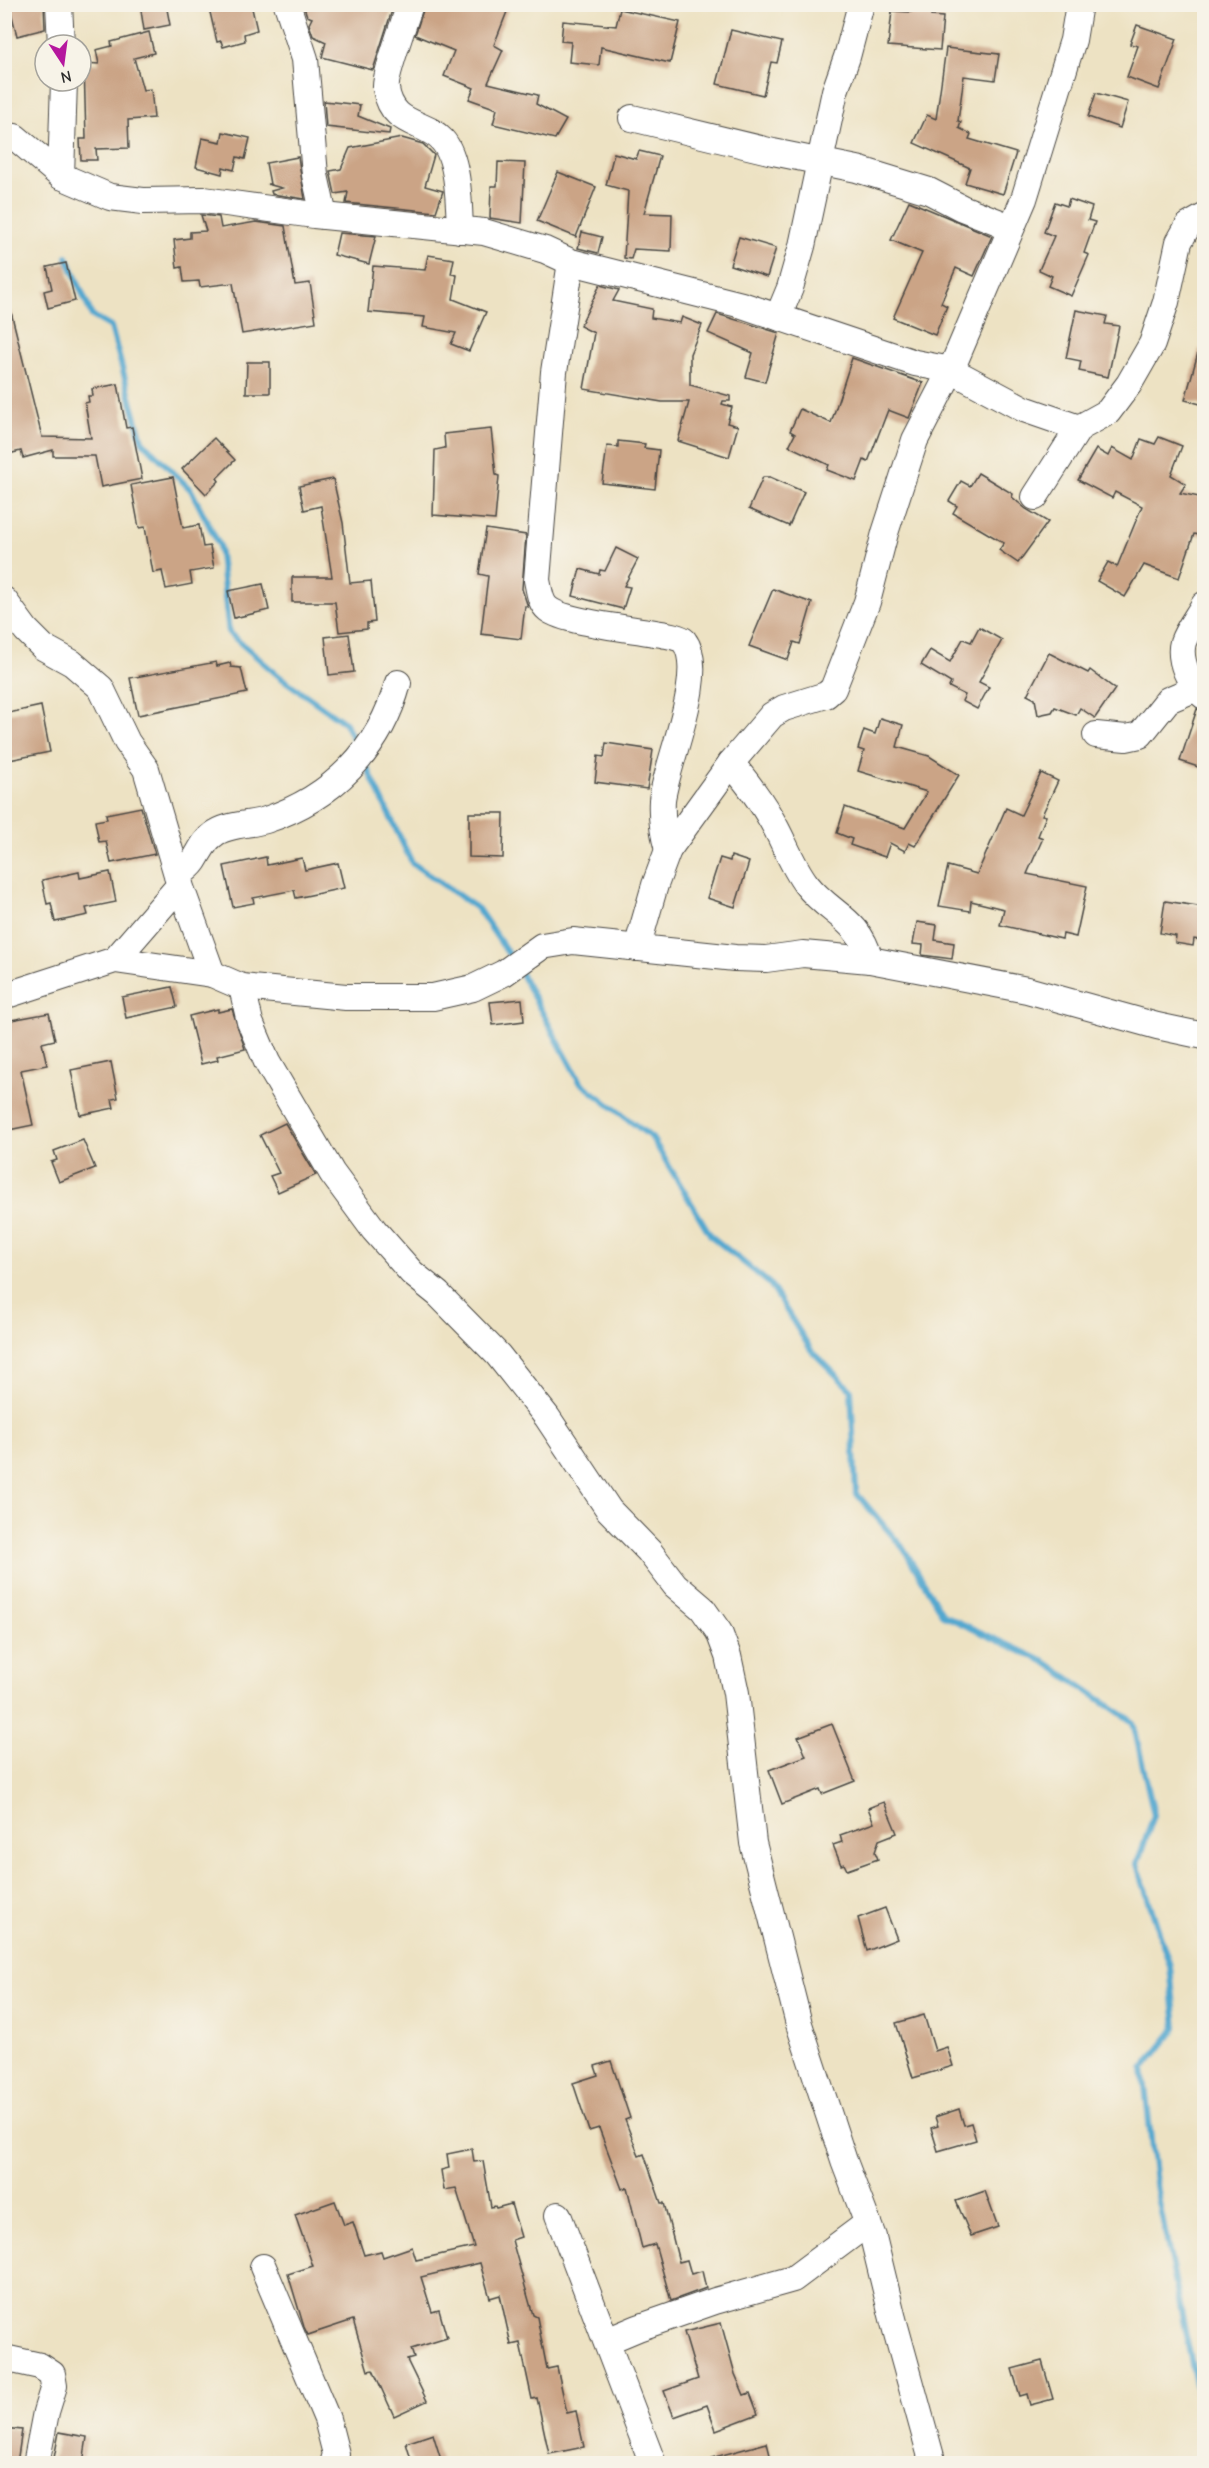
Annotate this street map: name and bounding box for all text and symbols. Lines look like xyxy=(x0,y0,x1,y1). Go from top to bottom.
north arrow xyxy=(33,33,93,93)
text: N xyxy=(59,67,73,87)

